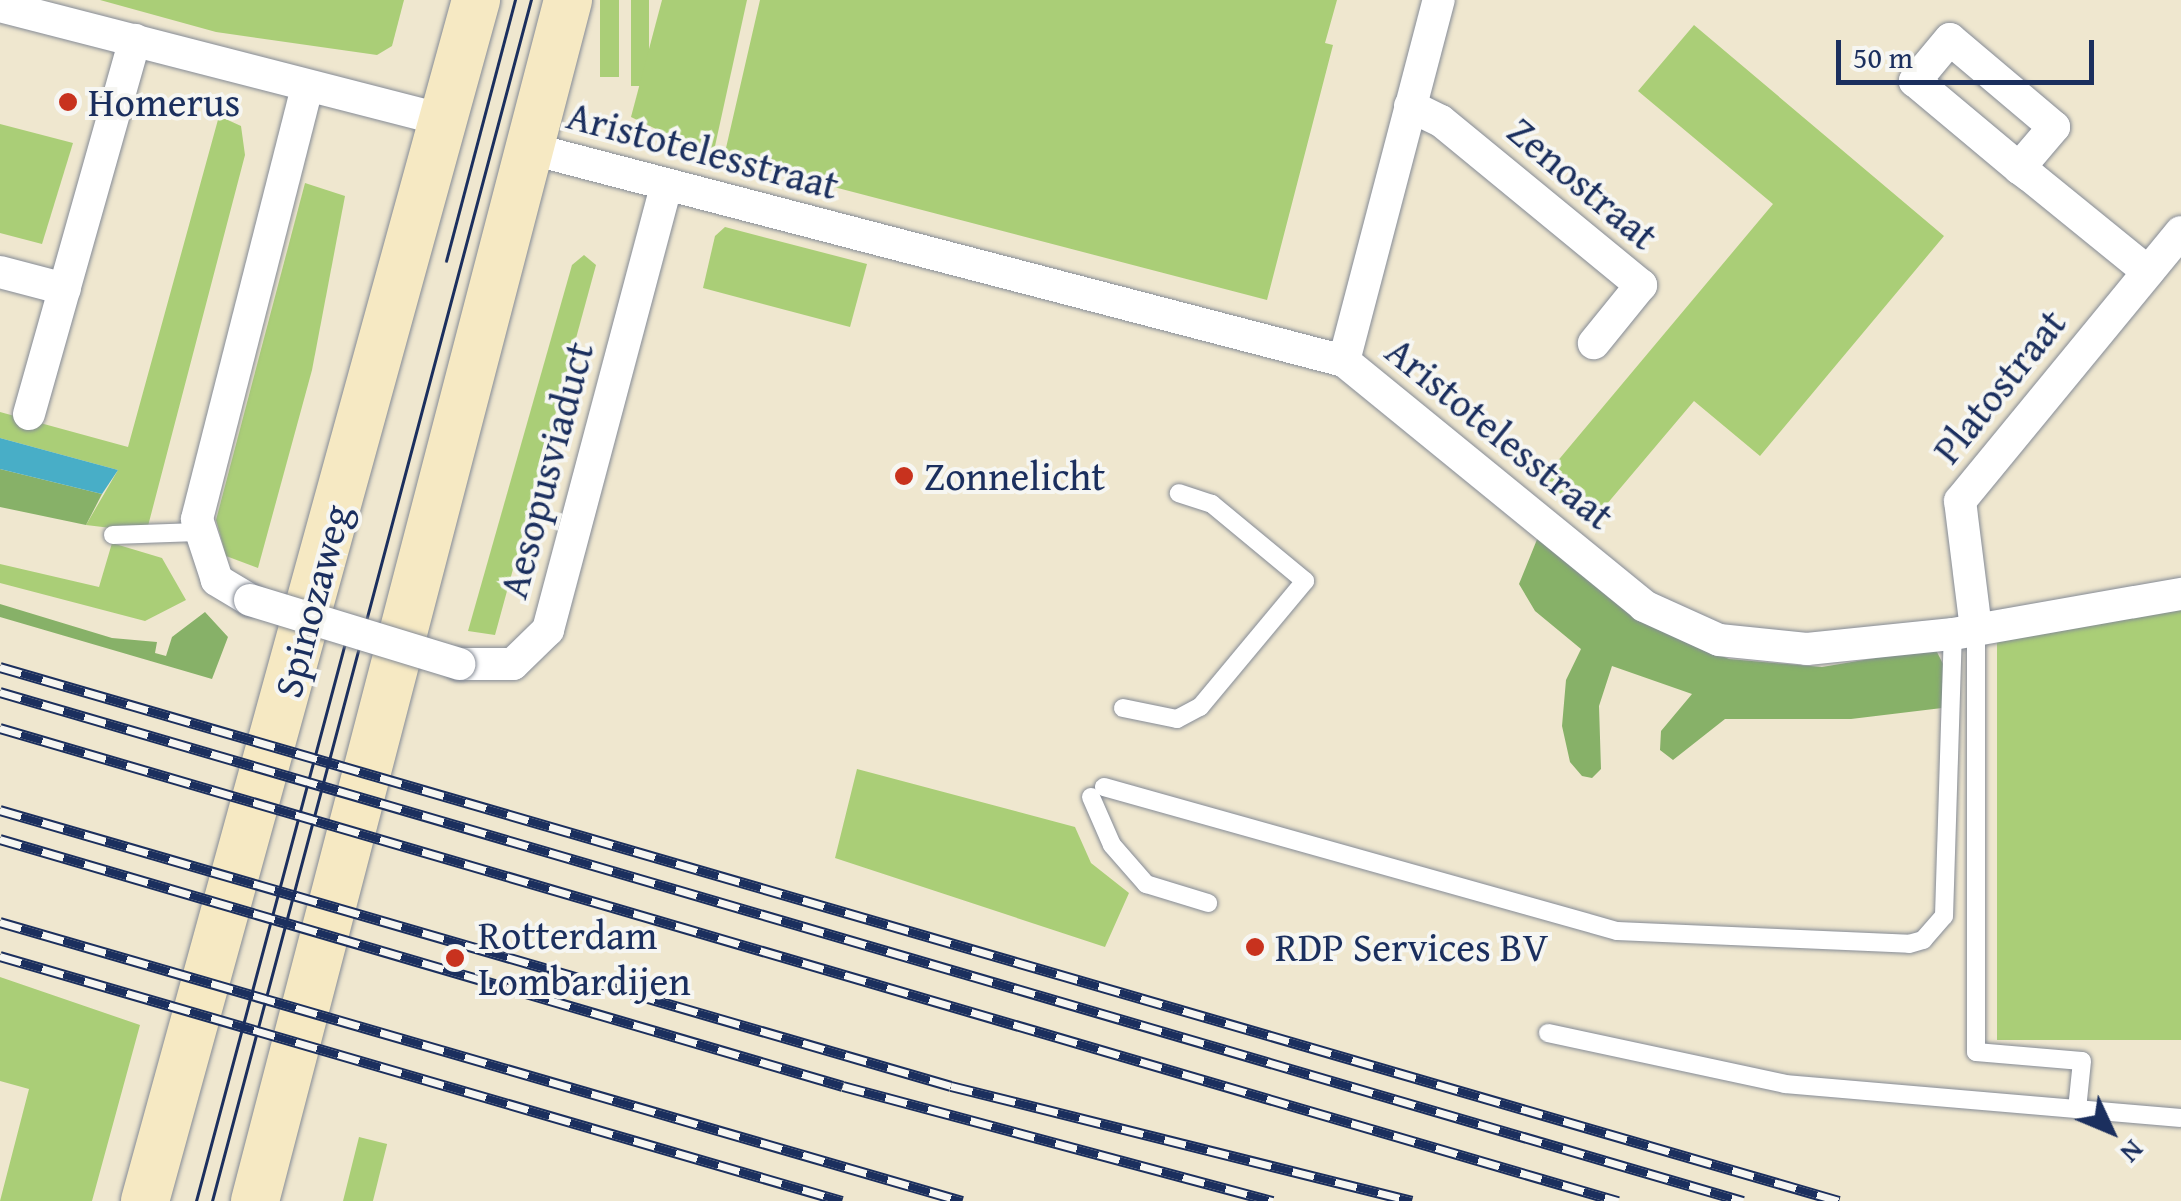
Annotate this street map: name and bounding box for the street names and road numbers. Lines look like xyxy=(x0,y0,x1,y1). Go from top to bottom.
street label: Aristotelesstraat xyxy=(562,91,844,209)
street label: Zenostraat xyxy=(1498,106,1668,260)
street label: Platostraat xyxy=(1922,299,2076,473)
street label: Aristotelesstraat xyxy=(1376,327,1624,539)
street label: Aesopusviaduct xyxy=(489,337,603,603)
street label: Spinozaweg xyxy=(263,500,361,702)

